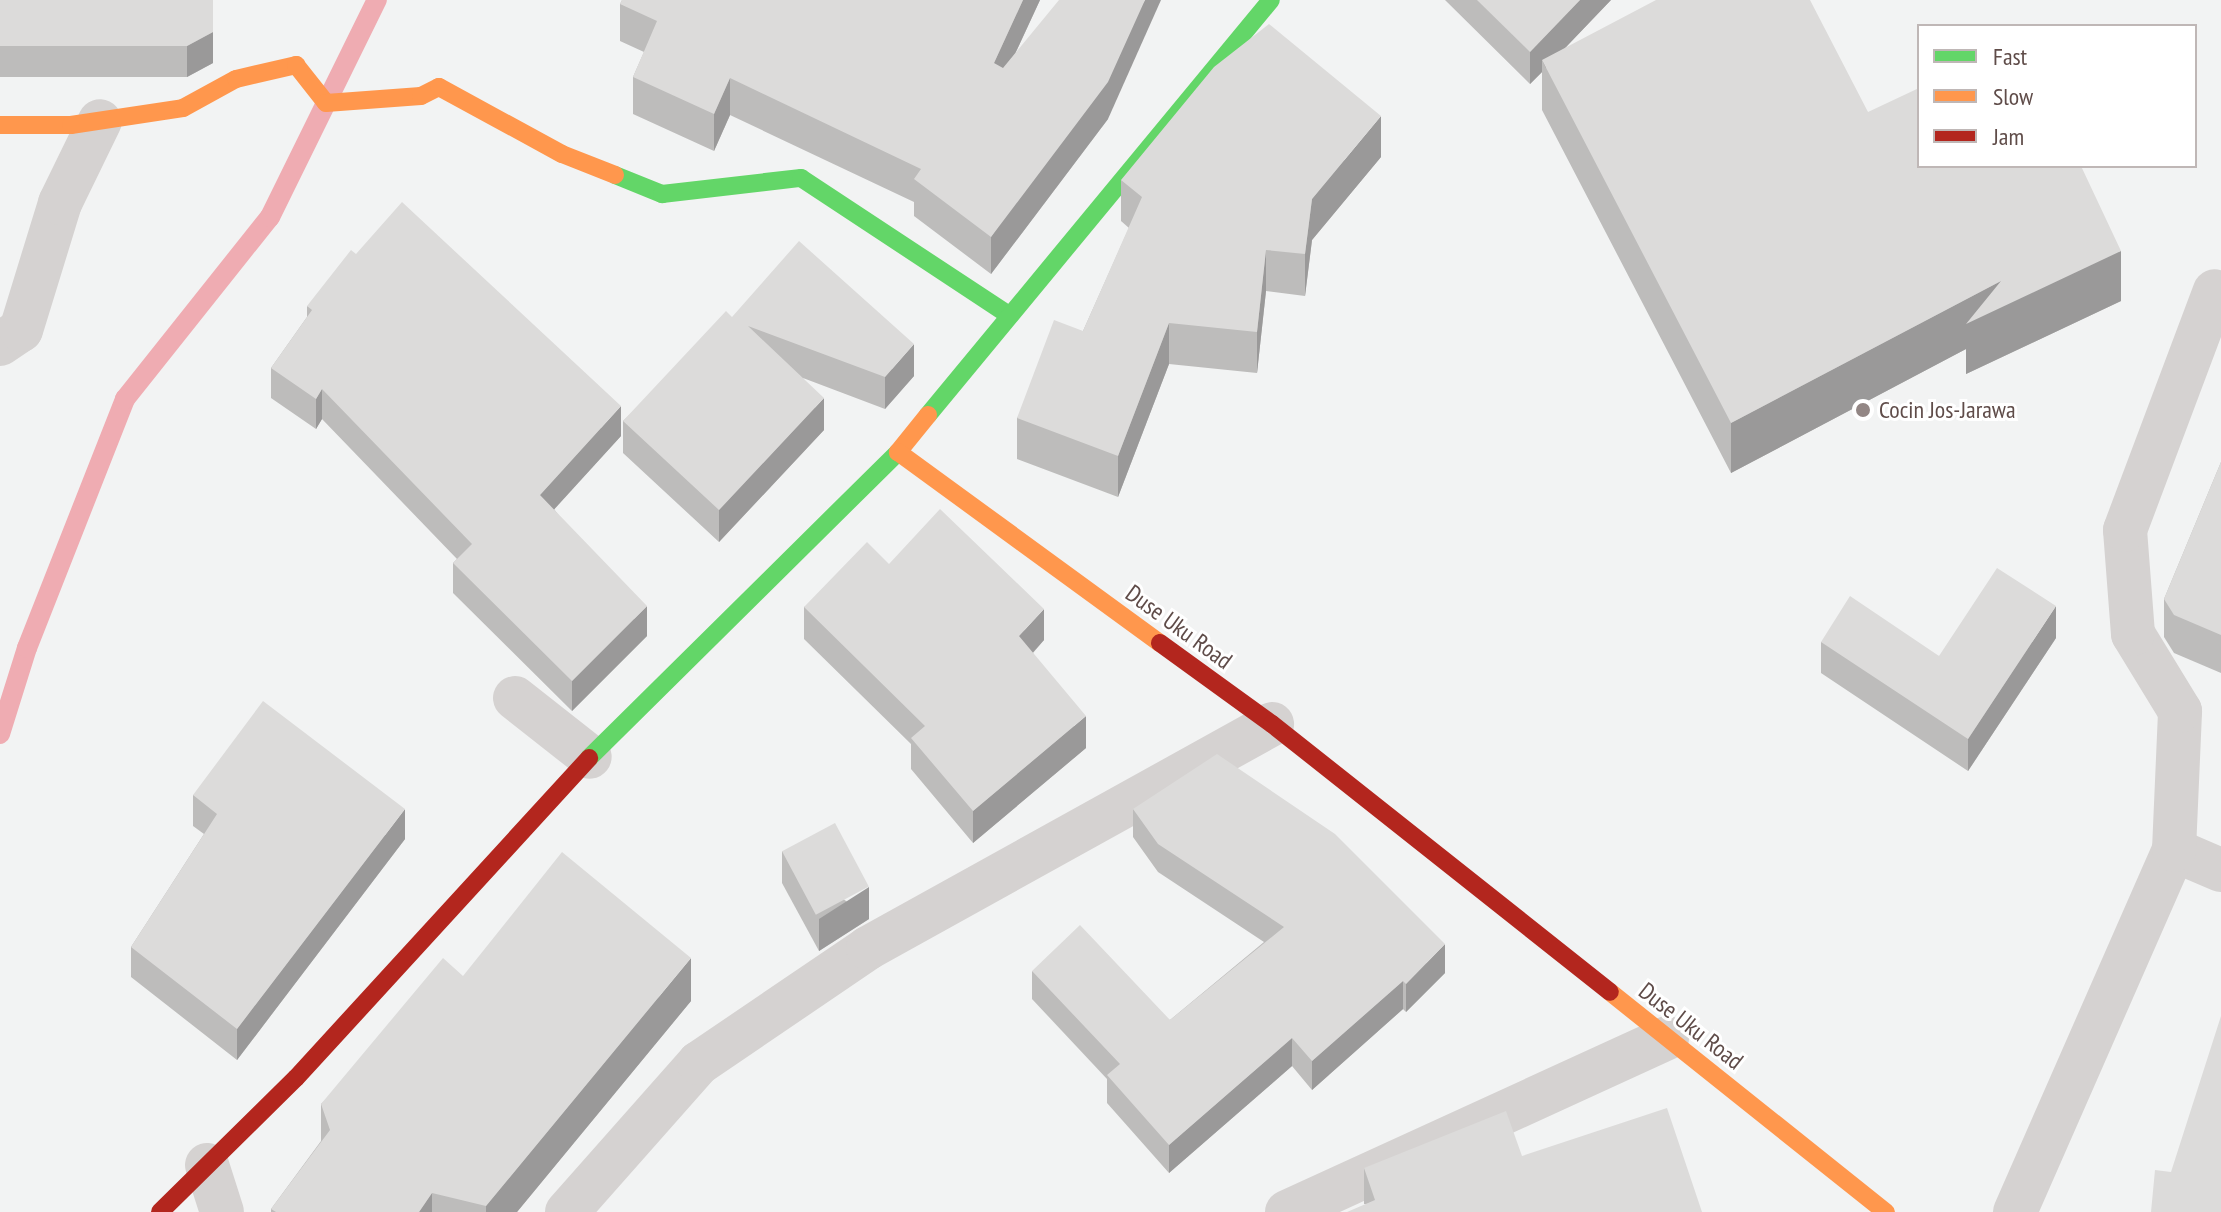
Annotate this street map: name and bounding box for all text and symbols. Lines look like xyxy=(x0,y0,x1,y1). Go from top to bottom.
legend xyxy=(1917,24,2197,168)
text: Fast xyxy=(1993,41,2027,72)
text: Slow xyxy=(1993,81,2033,112)
text: Jam xyxy=(1993,121,2024,152)
place label: Cocin Jos-Jarawa xyxy=(1879,396,2016,424)
marker: Cocin Jos-Jarawa xyxy=(1854,401,1872,419)
street label: Duse Uku Road xyxy=(1120,579,1238,675)
street label: Duse Uku Road xyxy=(1633,976,1749,1076)

